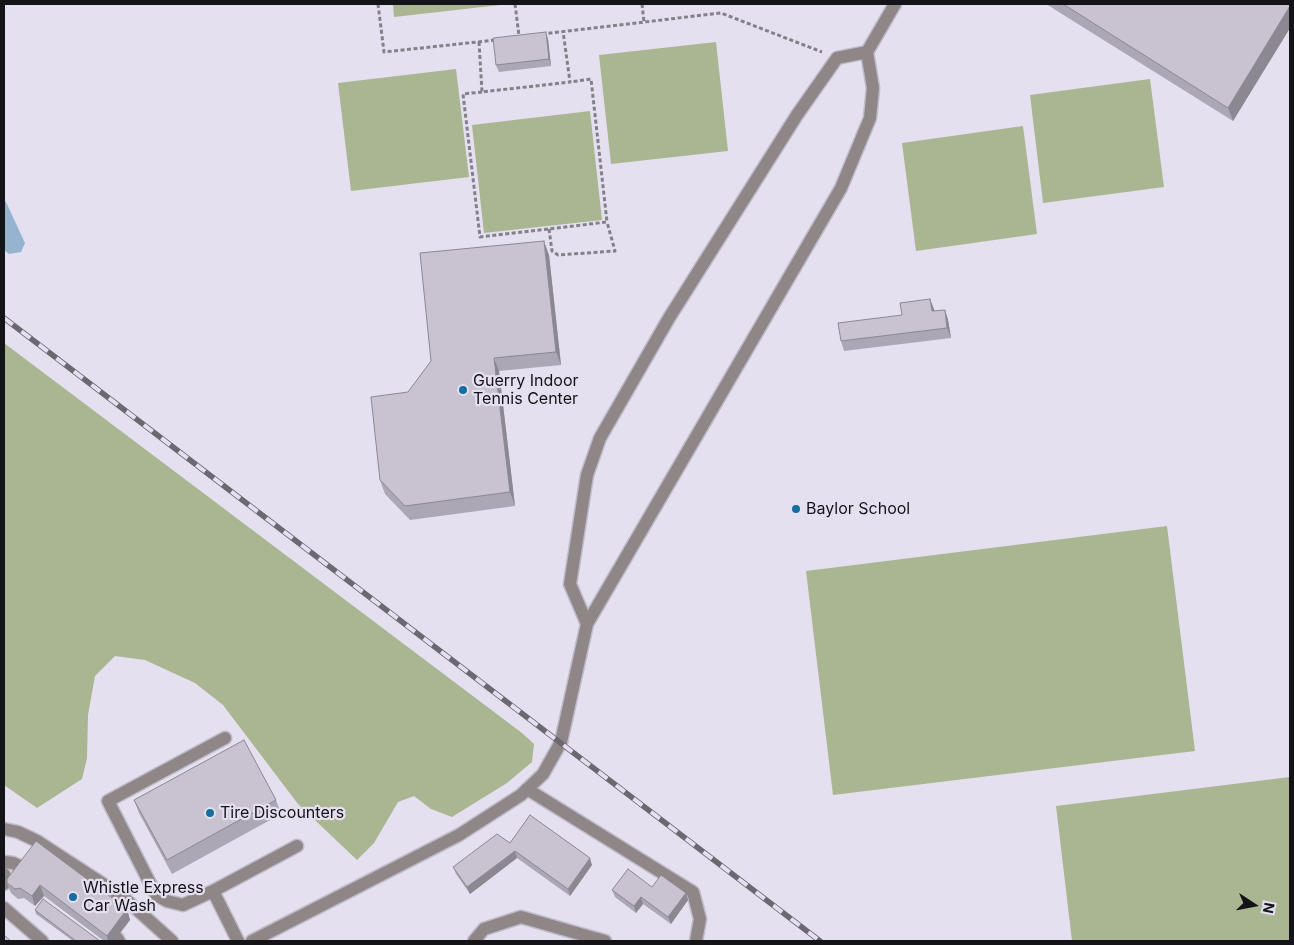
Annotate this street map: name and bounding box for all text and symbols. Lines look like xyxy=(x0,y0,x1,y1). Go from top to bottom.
place label: Guerry Indoor Tennis Center xyxy=(473,371,579,409)
marker: Guerry Indoor Tennis Center xyxy=(457,384,469,396)
place label: Baylor School xyxy=(806,499,910,519)
marker: Baylor School xyxy=(790,503,802,515)
place label: Tire Discounters xyxy=(220,803,344,823)
marker: Tire Discounters xyxy=(204,807,216,819)
place label: Whistle Express Car Wash xyxy=(83,878,204,916)
north arrow xyxy=(1229,880,1279,930)
marker: Whistle Express Car Wash xyxy=(67,891,79,903)
text: N xyxy=(1260,901,1279,915)

